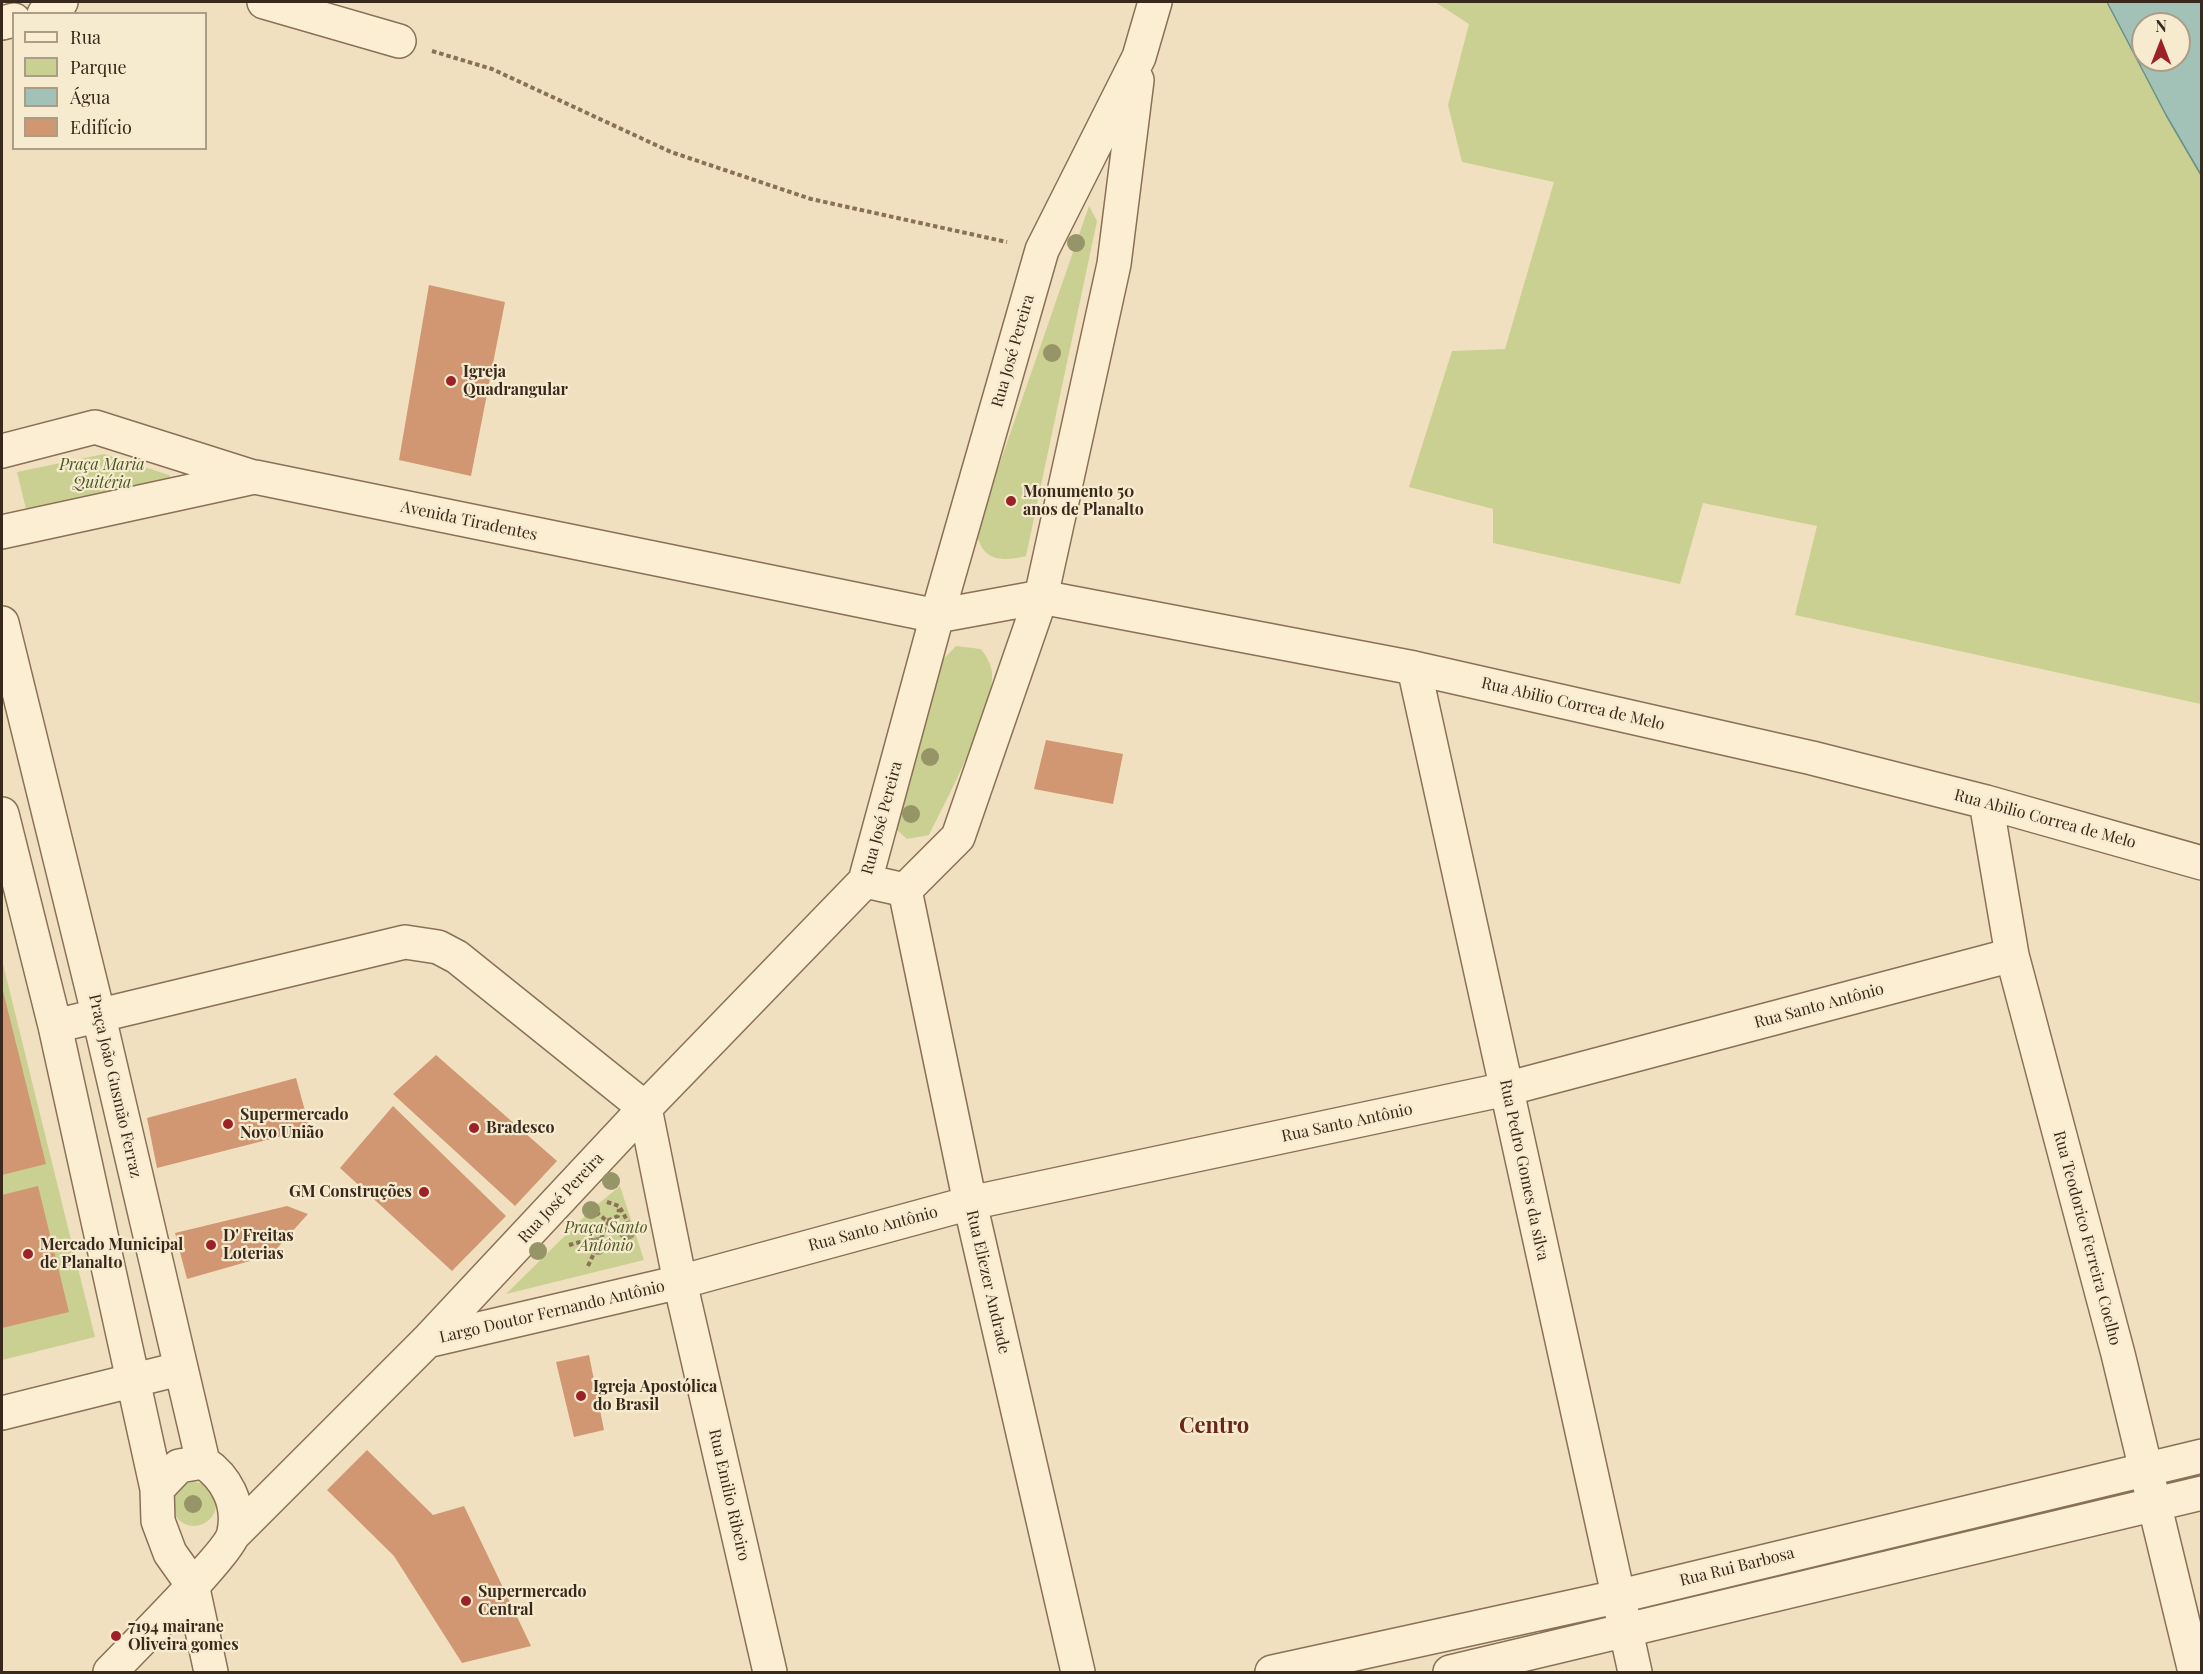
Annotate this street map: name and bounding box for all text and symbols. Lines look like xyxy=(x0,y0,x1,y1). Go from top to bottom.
legend xyxy=(12,12,207,150)
north arrow xyxy=(2131,12,2191,72)
text: N xyxy=(2155,15,2167,36)
text: Rua xyxy=(70,25,101,49)
text: Parque xyxy=(70,55,127,79)
text: Água xyxy=(70,85,110,109)
text: Edifício xyxy=(70,115,132,139)
street label: Rua José Pereira xyxy=(988,292,1038,410)
place label: Igreja Quadrangular xyxy=(463,362,568,400)
marker: Igreja Quadrangular xyxy=(444,374,458,388)
park label: Praça Maria Quitéria xyxy=(59,455,145,493)
place label: Monumento 50 anos de Planalto xyxy=(1023,482,1144,520)
marker: Monumento 50 anos de Planalto xyxy=(1004,494,1018,508)
street label: Avenida Tiradentes xyxy=(399,497,539,545)
street label: Rua Abilio Correa de Melo xyxy=(1480,674,1666,734)
street label: Rua José Pereira xyxy=(858,759,906,877)
street label: Rua Abilio Correa de Melo xyxy=(1952,785,2138,853)
street label: Rua Santo Antônio xyxy=(1752,979,1886,1033)
street label: Praça João Gusmão Ferraz xyxy=(85,992,145,1180)
street label: Rua Pedro Gomes da silva xyxy=(1495,1078,1553,1262)
street label: Rua Santo Antônio xyxy=(1280,1100,1414,1146)
place label: Supermercado Novo União xyxy=(240,1105,349,1143)
marker: Supermercado Novo União xyxy=(221,1117,235,1131)
place label: Bradesco xyxy=(486,1118,554,1138)
marker: Bradesco xyxy=(467,1121,481,1135)
street label: Rua Teodorico Ferreira Coelho xyxy=(2049,1129,2125,1347)
street label: Rua José Pereira xyxy=(514,1149,608,1247)
place label: GM Construções xyxy=(289,1182,412,1202)
marker: GM Construções xyxy=(417,1185,431,1199)
street label: Rua Santo Antônio xyxy=(806,1202,940,1256)
street label: Rua Eliezer Andrade xyxy=(962,1208,1014,1356)
park label: Praça Santo Antônio xyxy=(564,1218,648,1256)
place label: D' Freitas Loterias xyxy=(223,1226,294,1264)
place label: Mercado Municipal de Planalto xyxy=(40,1235,183,1273)
marker: D' Freitas Loterias xyxy=(204,1238,218,1252)
marker: Mercado Municipal de Planalto xyxy=(21,1247,35,1261)
street label: Largo Doutor Fernando Antônio xyxy=(437,1277,667,1347)
place label: Igreja Apostólica do Brasil xyxy=(593,1377,717,1415)
marker: Igreja Apostólica do Brasil xyxy=(574,1389,588,1403)
district label: Centro xyxy=(1179,1413,1249,1439)
street label: Rua Emilio Ribeiro xyxy=(704,1427,754,1563)
street label: Rua Rui Barbosa xyxy=(1678,1543,1796,1591)
place label: Supermercado Central xyxy=(478,1582,587,1620)
marker: Supermercado Central xyxy=(459,1594,473,1608)
place label: 7194 mairane Oliveira gomes xyxy=(128,1617,239,1655)
marker: 7194 mairane Oliveira gomes xyxy=(109,1629,123,1643)

